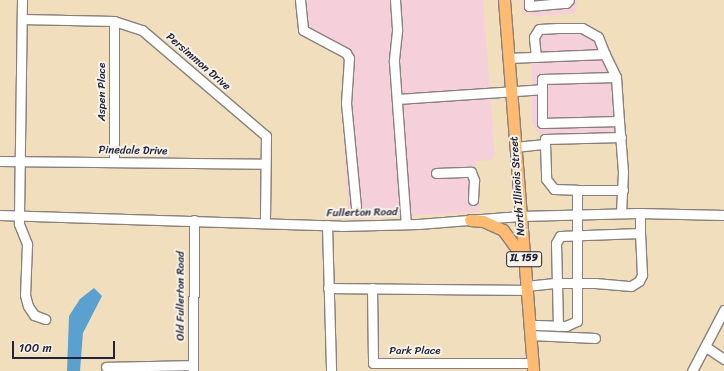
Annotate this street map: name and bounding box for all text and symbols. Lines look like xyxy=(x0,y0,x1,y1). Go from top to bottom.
street label: Persimmon Drive xyxy=(163,30,233,94)
street label: Aspen Place xyxy=(95,62,109,122)
street label: North Illinois Street xyxy=(508,136,528,236)
street label: Pinedale Drive xyxy=(98,144,168,158)
street label: Fullerton Road xyxy=(326,206,398,220)
street label: Old Fullerton Road xyxy=(174,251,188,341)
road number: IL 159 xyxy=(506,251,542,267)
scale bar xyxy=(14,333,117,359)
text: 100 m xyxy=(19,337,52,359)
street label: Park Place xyxy=(389,344,441,358)

